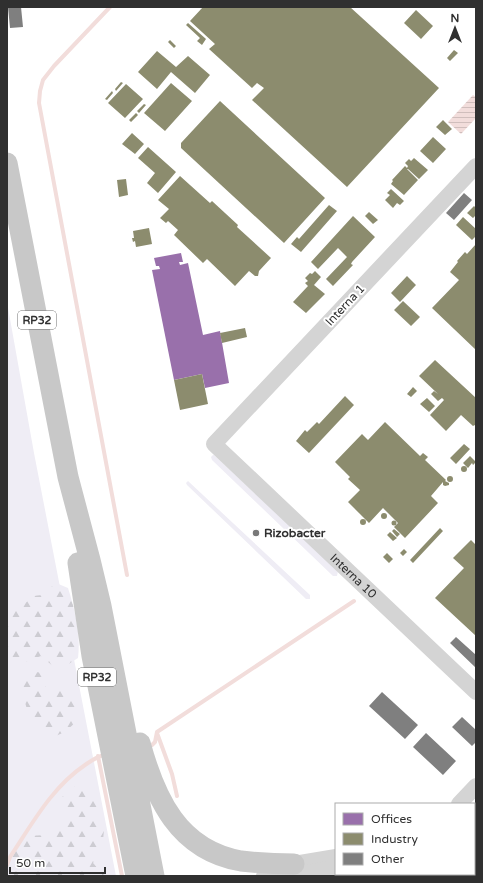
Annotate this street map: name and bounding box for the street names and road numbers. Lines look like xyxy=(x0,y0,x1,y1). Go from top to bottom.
street label: Interna 1 xyxy=(322,282,368,328)
road number: RP32 xyxy=(18,311,56,329)
street label: Interna 10 xyxy=(327,551,380,602)
road number: RP32 xyxy=(78,668,116,686)

